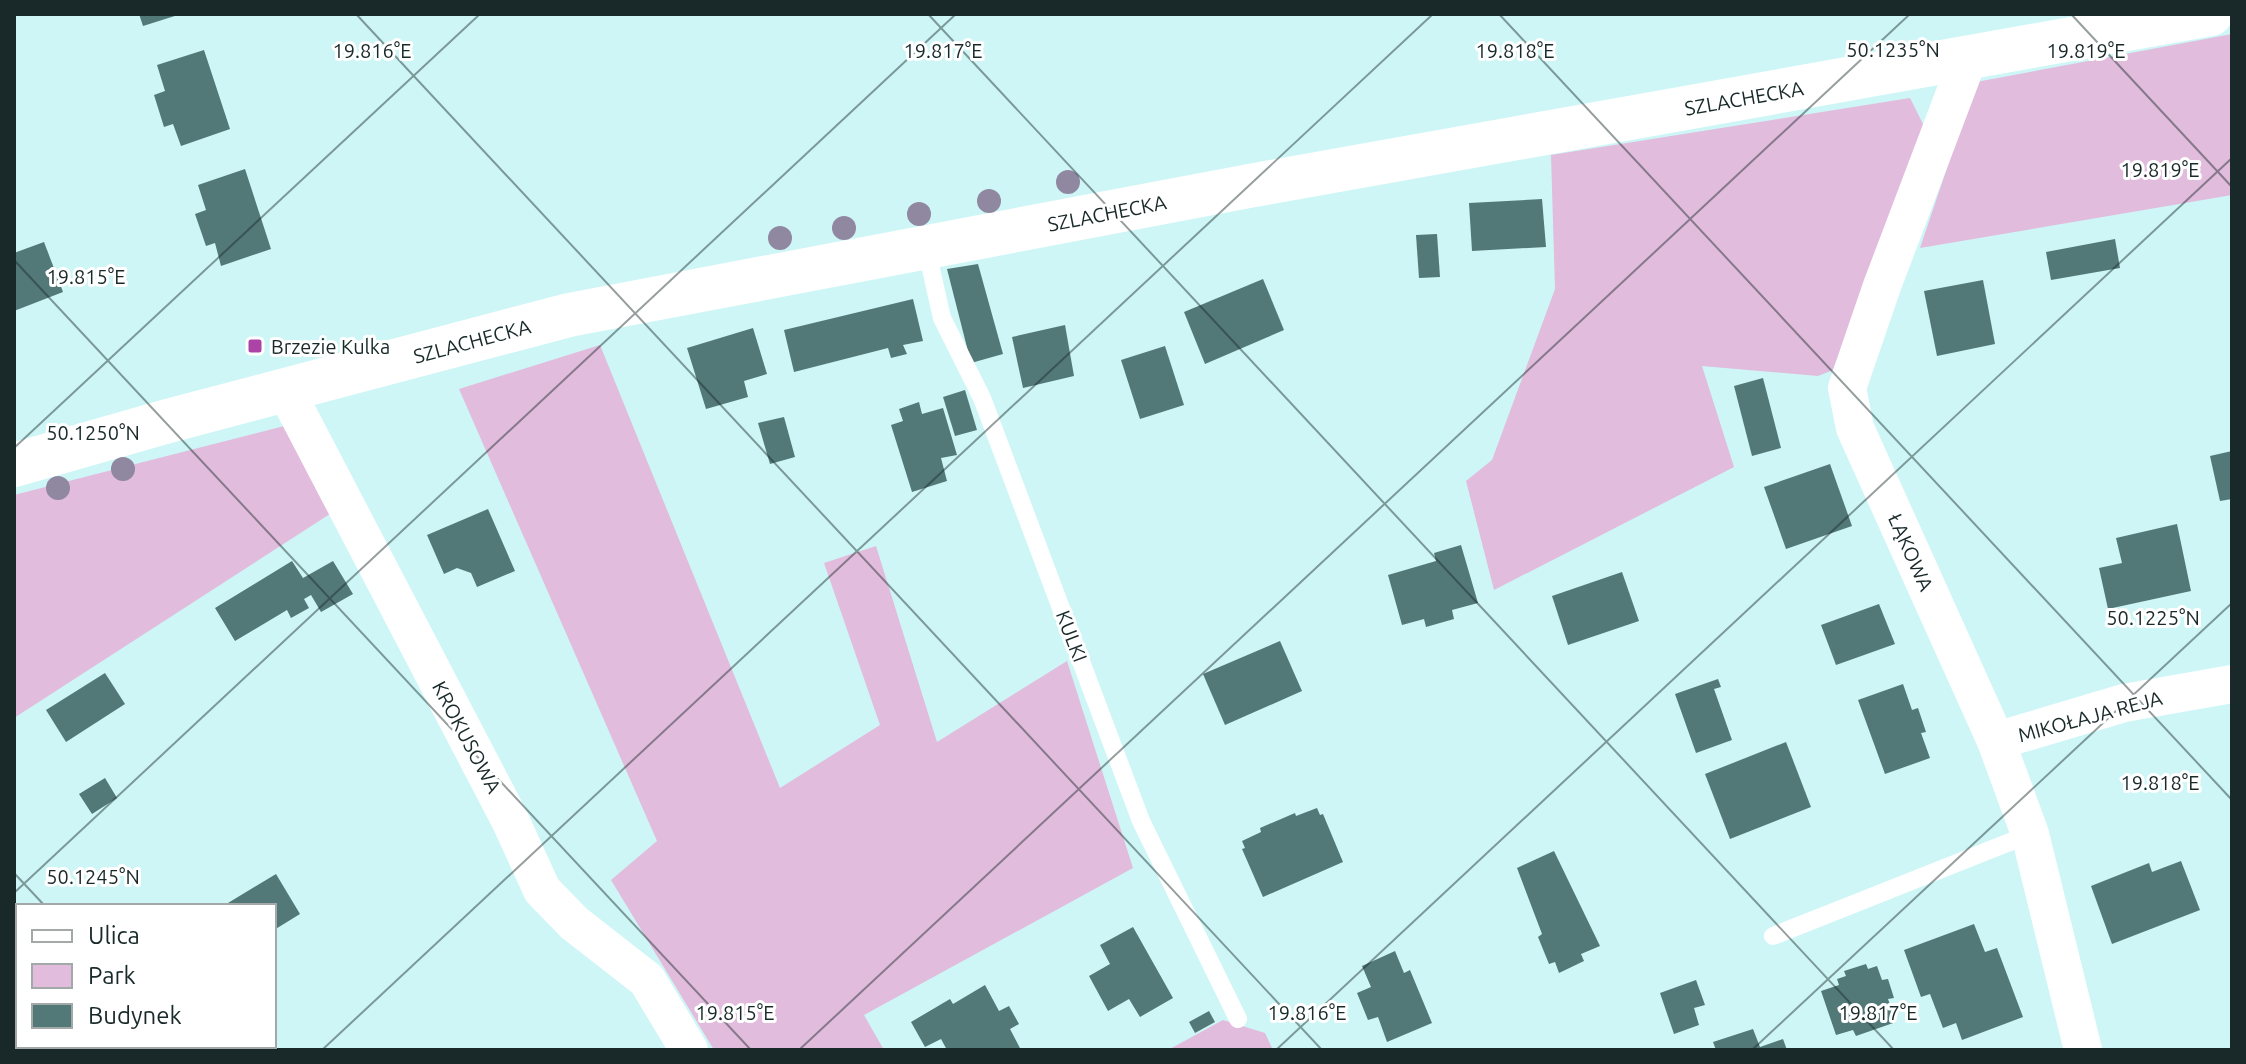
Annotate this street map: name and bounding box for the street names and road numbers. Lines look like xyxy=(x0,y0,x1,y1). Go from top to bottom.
street label: SZLACHECKA xyxy=(1683,76,1805,120)
street label: SZLACHECKA xyxy=(1046,190,1168,236)
street label: SZLACHECKA xyxy=(411,314,533,368)
street label: ŁĄKOWA xyxy=(1884,510,1938,594)
street label: KULKI xyxy=(1052,607,1092,665)
street label: KROKUSOWA xyxy=(428,677,506,797)
street label: MIKOŁAJA REJA xyxy=(2015,686,2165,746)

